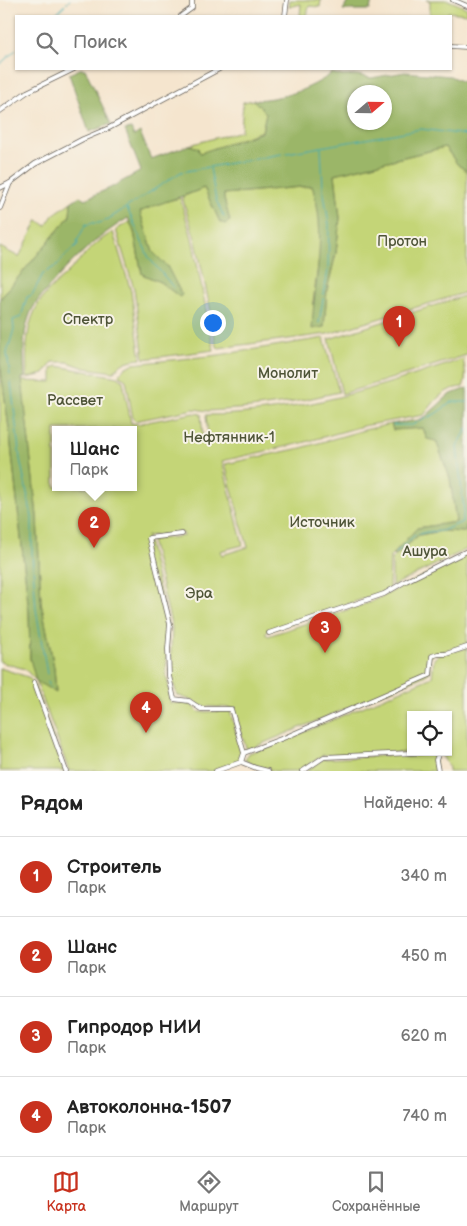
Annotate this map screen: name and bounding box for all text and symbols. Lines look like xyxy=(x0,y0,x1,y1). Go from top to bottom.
search box xyxy=(15,15,452,70)
icon: search xyxy=(33,29,61,57)
text: Поиск xyxy=(73,31,127,54)
north arrow xyxy=(347,85,392,130)
park label: Протон xyxy=(377,232,427,251)
pin: 1 xyxy=(383,306,415,347)
park label: Спектр xyxy=(63,310,114,329)
your location xyxy=(200,310,226,336)
park label: Монолит xyxy=(258,364,318,383)
park label: Рассвет xyxy=(47,391,103,410)
popup xyxy=(52,426,137,491)
park label: Нефтянник-1 xyxy=(183,428,275,447)
text: Шанс xyxy=(69,438,120,461)
text: Парк xyxy=(69,461,108,480)
pin: 2 xyxy=(78,507,110,548)
park label: Источник xyxy=(289,513,355,532)
park label: Ашура xyxy=(402,542,448,561)
park label: Эра xyxy=(185,584,213,603)
pin: 3 xyxy=(309,612,341,653)
pin: 4 xyxy=(130,692,162,733)
map controls xyxy=(407,711,452,756)
button: locate xyxy=(407,711,452,756)
text: Рядом xyxy=(20,791,83,816)
text: Найдено: 4 xyxy=(363,794,447,813)
text: Строитель xyxy=(67,856,161,879)
text: 1 xyxy=(33,867,39,886)
text: 340 m xyxy=(400,867,447,886)
text: Парк xyxy=(67,879,106,898)
text: Шанс xyxy=(67,936,117,959)
text: 2 xyxy=(31,947,41,966)
text: 450 m xyxy=(401,947,447,966)
text: Парк xyxy=(67,959,106,978)
text: Гипродор НИИ xyxy=(67,1016,201,1039)
text: 3 xyxy=(31,1027,41,1046)
text: 620 m xyxy=(401,1027,447,1046)
text: Парк xyxy=(67,1039,106,1058)
text: Автоколонна-1507 xyxy=(67,1096,232,1119)
text: 4 xyxy=(31,1107,41,1126)
text: 740 m xyxy=(402,1107,447,1126)
text: Парк xyxy=(67,1119,106,1138)
tab: Карта xyxy=(47,1168,86,1215)
tab: Маршрут xyxy=(179,1168,239,1215)
tab: Сохранённые xyxy=(332,1168,420,1215)

